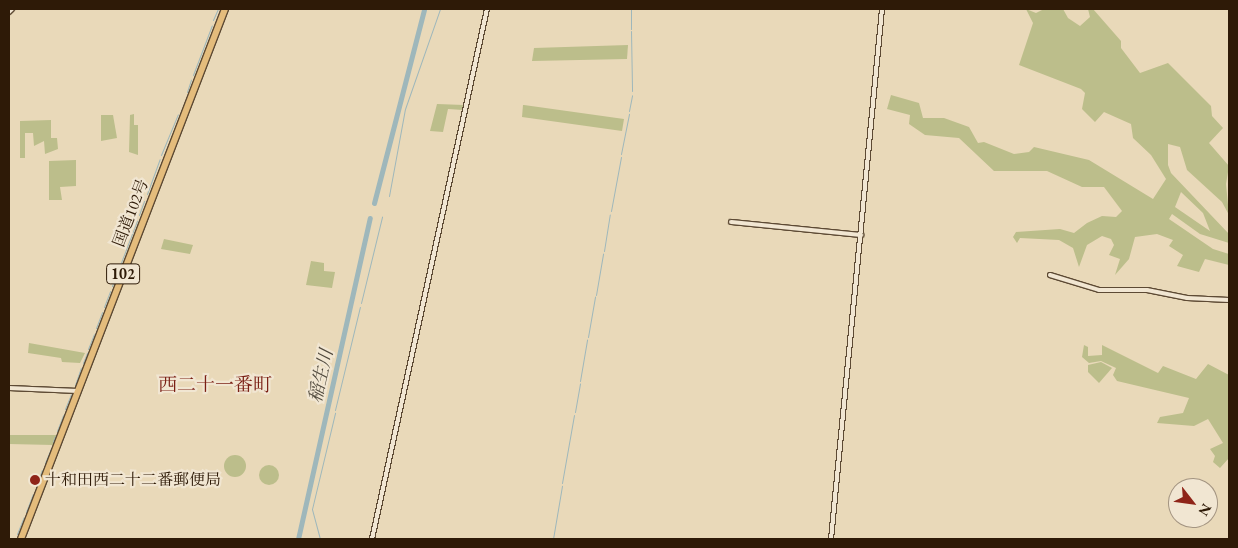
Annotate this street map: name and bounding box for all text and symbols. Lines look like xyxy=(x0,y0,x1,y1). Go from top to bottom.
street label: 国道102号 xyxy=(109,176,153,250)
road number: 102 xyxy=(106,262,140,286)
water label: 稲生川 xyxy=(304,347,338,405)
district label: 西二十一番町 xyxy=(158,374,272,396)
place label: 十和田西二十二番郵便局 xyxy=(45,470,221,490)
marker: 十和田西二十二番郵便局 xyxy=(29,474,41,486)
north arrow xyxy=(1168,478,1218,528)
text: N xyxy=(1195,501,1216,519)

